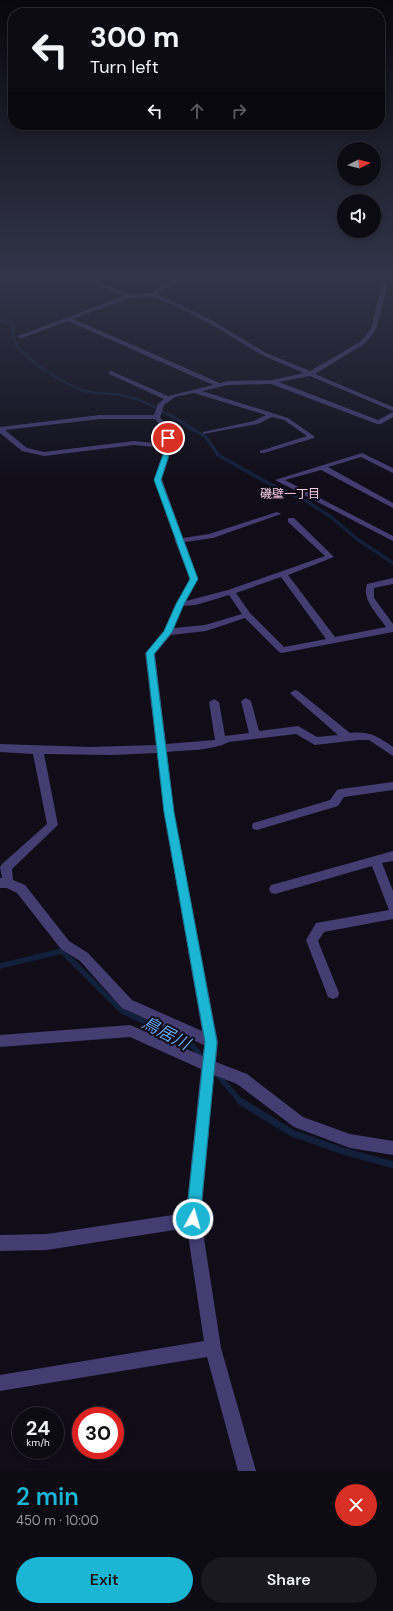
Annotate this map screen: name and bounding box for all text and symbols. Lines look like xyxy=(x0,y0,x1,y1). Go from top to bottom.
text: 300 m xyxy=(90,19,179,56)
icon: left xyxy=(24,24,76,76)
text: Turn left xyxy=(90,55,159,79)
icon: left xyxy=(144,100,166,122)
icon: ahead xyxy=(186,100,208,122)
icon: right xyxy=(228,100,250,122)
north arrow xyxy=(337,142,381,186)
map controls xyxy=(337,142,381,238)
button: sound xyxy=(337,194,381,238)
pin xyxy=(151,421,185,455)
icon: arrive xyxy=(157,427,179,449)
district label: 磯壁一丁目 xyxy=(260,486,320,502)
water label: 鳥居川 xyxy=(138,1011,195,1056)
position arrow xyxy=(172,1198,214,1240)
speed limit sign: 30 xyxy=(72,1407,124,1459)
text: 24 xyxy=(26,1415,50,1441)
text: km/h xyxy=(26,1436,50,1449)
text: 2 min xyxy=(16,1481,79,1512)
button: close xyxy=(335,1484,377,1526)
text: 450 m · 10:00 xyxy=(16,1512,99,1529)
button: Exit xyxy=(16,1557,193,1603)
button: Share xyxy=(201,1557,377,1603)

